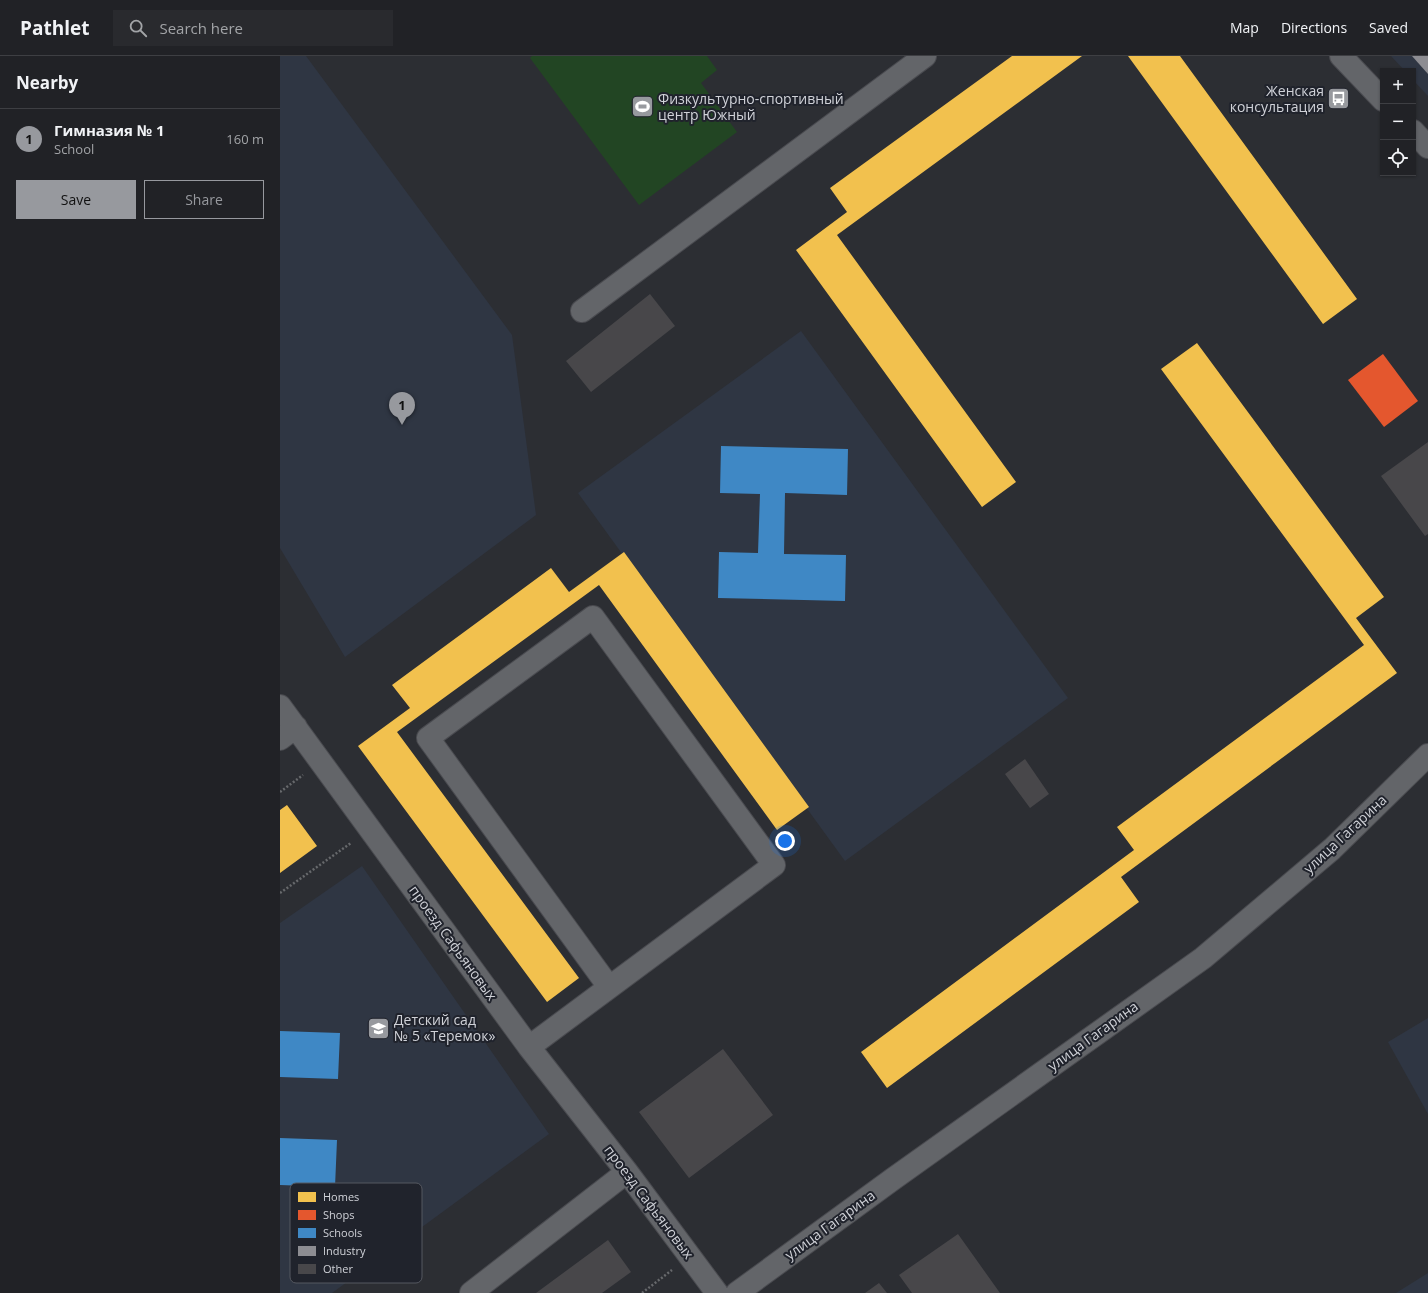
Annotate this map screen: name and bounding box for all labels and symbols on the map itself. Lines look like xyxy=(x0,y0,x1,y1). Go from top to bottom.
place label: Женская консультация xyxy=(1230,81,1324,116)
bus stop icon: Женская консультация xyxy=(1326,86,1352,112)
place label: Физкультурно-спортивный центр Южный xyxy=(658,89,844,124)
sports icon: Физкультурно-спортивный центр Южный xyxy=(630,94,656,120)
pin: 1 xyxy=(389,392,415,425)
street label: улица Гагарина xyxy=(1299,790,1390,877)
your location xyxy=(775,831,795,851)
street label: проезд Сафьяновых xyxy=(405,881,502,1005)
street label: улица Гагарина xyxy=(1044,996,1142,1075)
place label: Детский сад № 5 «Теремок» xyxy=(394,1010,495,1045)
school or university icon: Детский сад № 5 «Теремок» xyxy=(365,1015,391,1041)
street label: проезд Сафьяновых xyxy=(600,1141,699,1263)
legend xyxy=(290,1183,422,1283)
street label: улица Гагарина xyxy=(781,1185,879,1264)
text: Homes xyxy=(323,1189,359,1204)
text: Shops xyxy=(323,1207,354,1222)
text: Schools xyxy=(323,1225,362,1240)
text: Industry xyxy=(323,1243,366,1258)
text: Other xyxy=(323,1261,353,1276)

